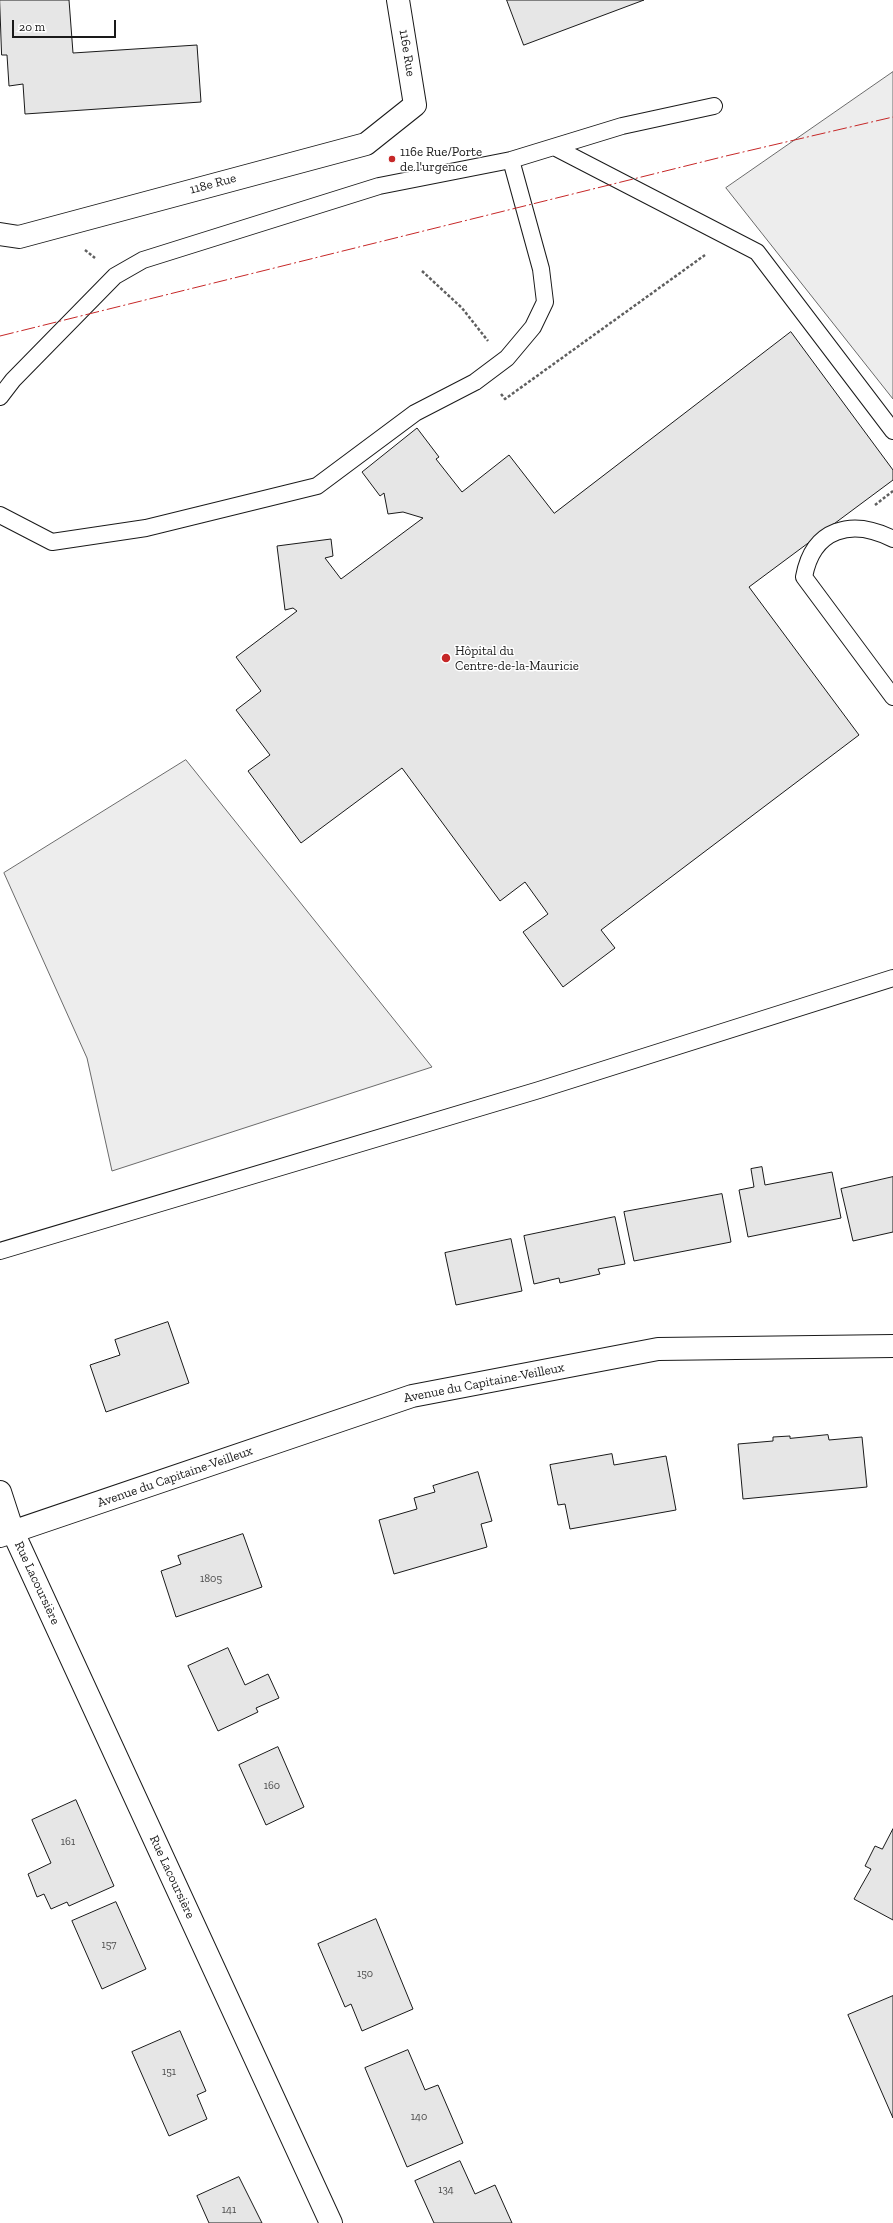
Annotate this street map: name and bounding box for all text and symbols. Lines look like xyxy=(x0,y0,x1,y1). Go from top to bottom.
scale bar xyxy=(14,12,118,38)
text: 20 m xyxy=(19,20,45,34)
street label: 116e Rue xyxy=(396,28,418,78)
place label: 116e Rue/Porte de l'urgence xyxy=(400,144,482,175)
marker: 116e Rue/Porte de l'urgence xyxy=(387,154,397,164)
street label: 118e Rue xyxy=(188,170,238,198)
place label: Hôpital du Centre-de-la-Mauricie xyxy=(455,643,579,674)
marker: Hôpital du Centre-de-la-Mauricie xyxy=(440,652,452,664)
street label: Avenue du Capitaine-Veilleux xyxy=(402,1360,566,1406)
street label: Avenue du Capitaine-Veilleux xyxy=(95,1443,255,1511)
street label: Rue Lacoursière xyxy=(11,1539,63,1627)
house number: 1805 xyxy=(200,1572,222,1586)
house number: 160 xyxy=(264,1779,280,1793)
street label: Rue Lacoursière xyxy=(146,1833,198,1921)
house number: 161 xyxy=(61,1835,75,1849)
house number: 157 xyxy=(101,1938,117,1952)
house number: 150 xyxy=(357,1967,373,1981)
house number: 151 xyxy=(162,2065,176,2079)
house number: 140 xyxy=(411,2110,427,2124)
house number: 134 xyxy=(438,2183,454,2197)
house number: 141 xyxy=(222,2203,236,2217)

